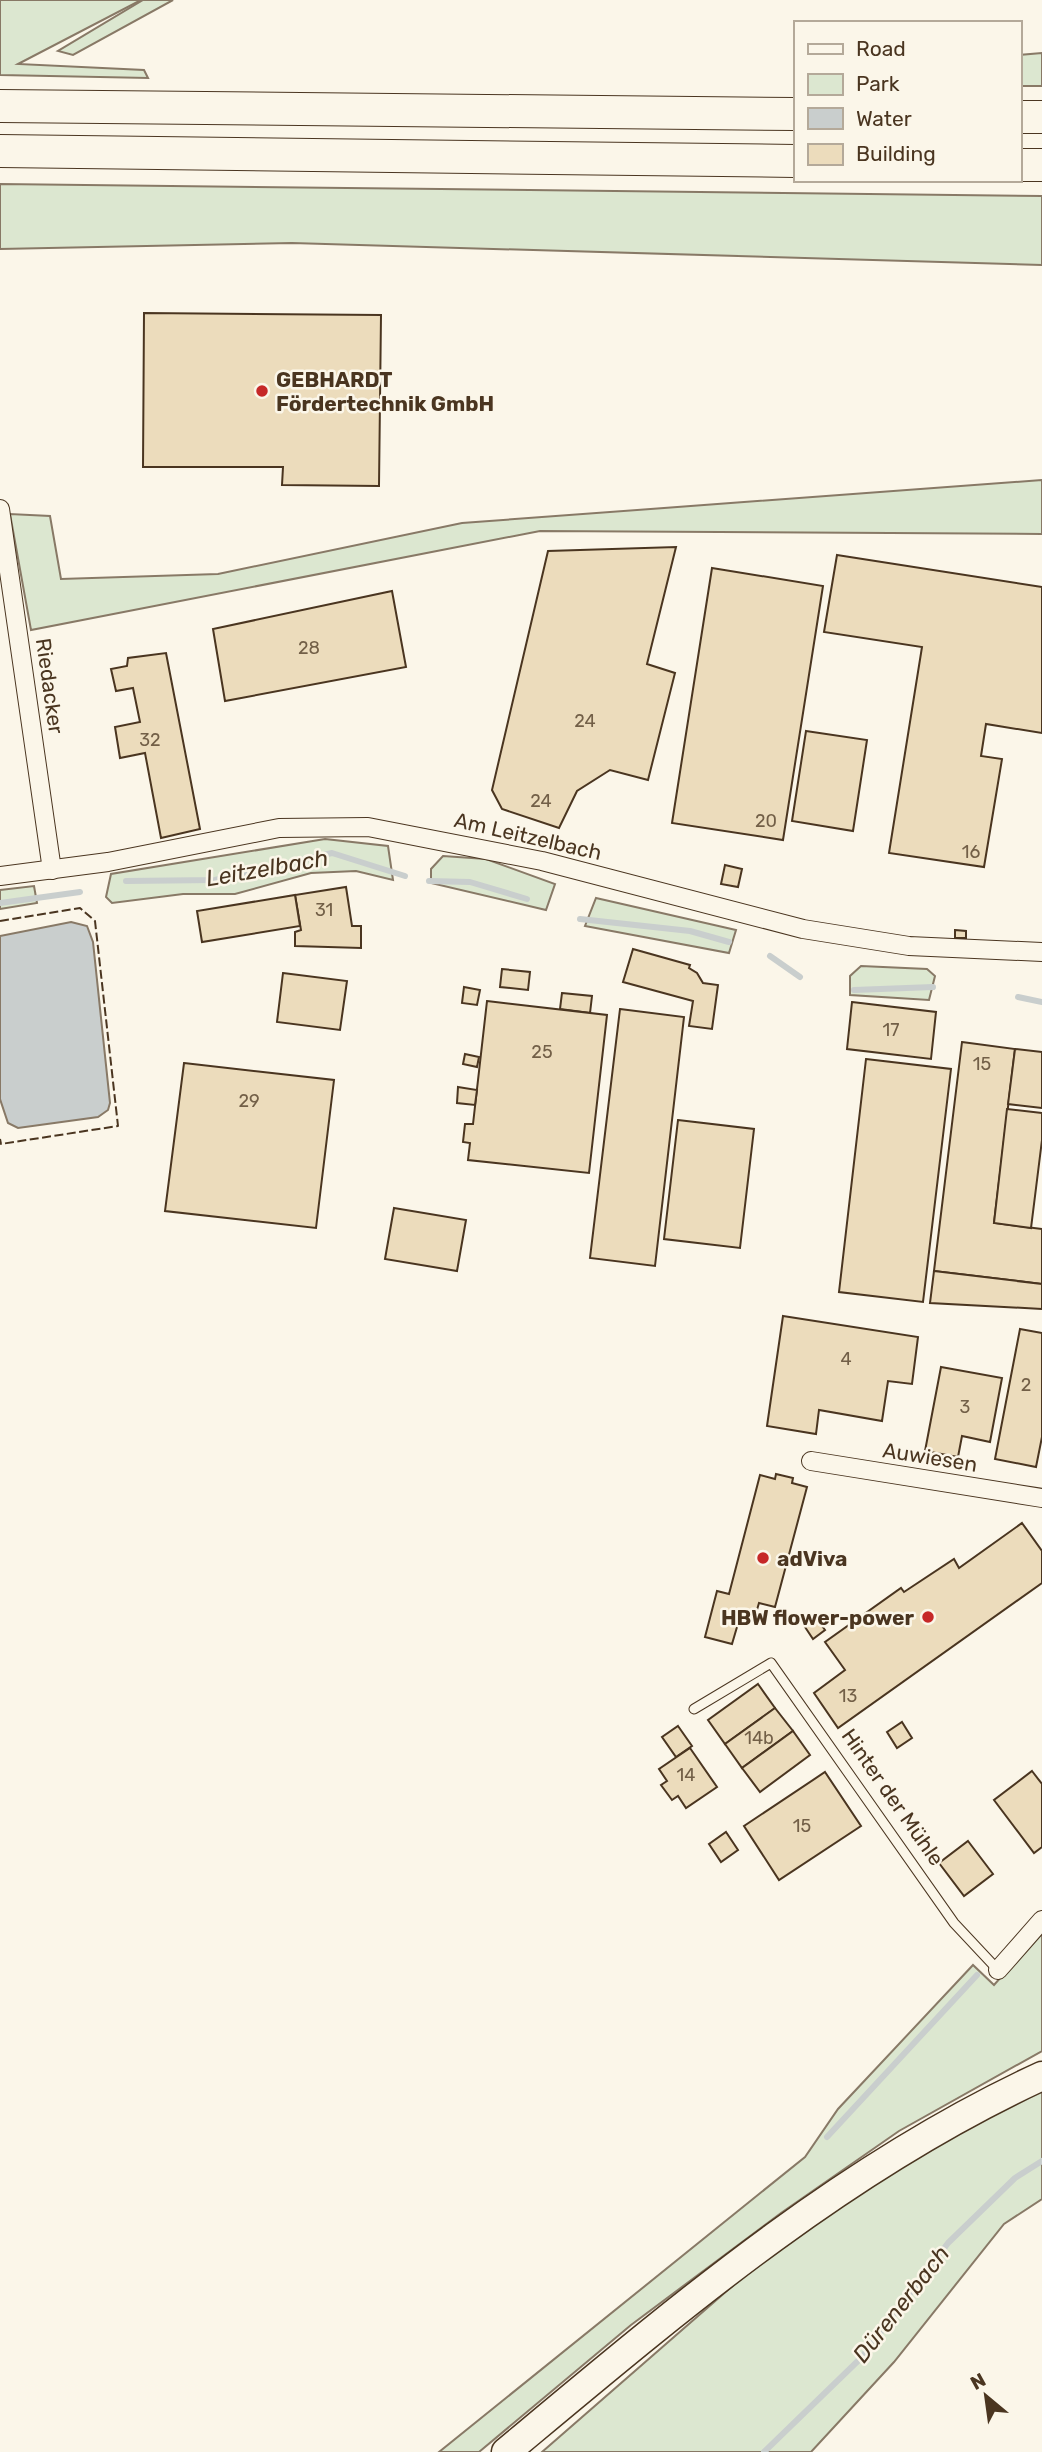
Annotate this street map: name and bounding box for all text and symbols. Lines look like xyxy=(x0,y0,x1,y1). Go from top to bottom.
legend xyxy=(794,21,1021,182)
text: Road xyxy=(856,36,906,61)
text: Park xyxy=(856,71,900,96)
text: Water xyxy=(856,106,912,131)
text: Building xyxy=(856,141,936,166)
place label: GEBHARDT Fördertechnik GmbH xyxy=(276,367,494,416)
marker: GEBHARDT Fördertechnik GmbH xyxy=(254,383,270,399)
street label: Riedacker xyxy=(31,637,69,735)
house number: 28 xyxy=(298,637,320,659)
house number: 24 xyxy=(574,710,596,732)
house number: 32 xyxy=(139,729,161,751)
house number: 24 xyxy=(530,790,552,812)
street label: Am Leitzelbach xyxy=(452,807,604,865)
house number: 20 xyxy=(755,810,777,832)
house number: 16 xyxy=(962,841,980,863)
water label: Leitzelbach xyxy=(204,843,330,893)
house number: 31 xyxy=(315,899,333,921)
house number: 17 xyxy=(883,1019,899,1041)
house number: 25 xyxy=(531,1041,553,1063)
house number: 15 xyxy=(973,1053,991,1075)
house number: 29 xyxy=(238,1090,260,1112)
house number: 4 xyxy=(840,1348,852,1370)
house number: 2 xyxy=(1021,1374,1031,1396)
house number: 3 xyxy=(960,1396,970,1418)
street label: Auwiesen xyxy=(881,1437,979,1477)
place label: adViva xyxy=(777,1546,847,1571)
marker: adViva xyxy=(755,1550,771,1566)
place label: HBW flower-power xyxy=(721,1605,914,1630)
marker: HBW flower-power xyxy=(920,1609,936,1625)
house number: 13 xyxy=(839,1685,857,1707)
street label: Hinter der Mühle xyxy=(837,1724,949,1870)
house number: 14b xyxy=(744,1727,774,1749)
house number: 14 xyxy=(677,1764,695,1786)
house number: 15 xyxy=(793,1815,811,1837)
water label: Dürenerbach xyxy=(847,2240,955,2368)
north arrow xyxy=(951,2361,1021,2431)
text: N xyxy=(966,2368,990,2395)

